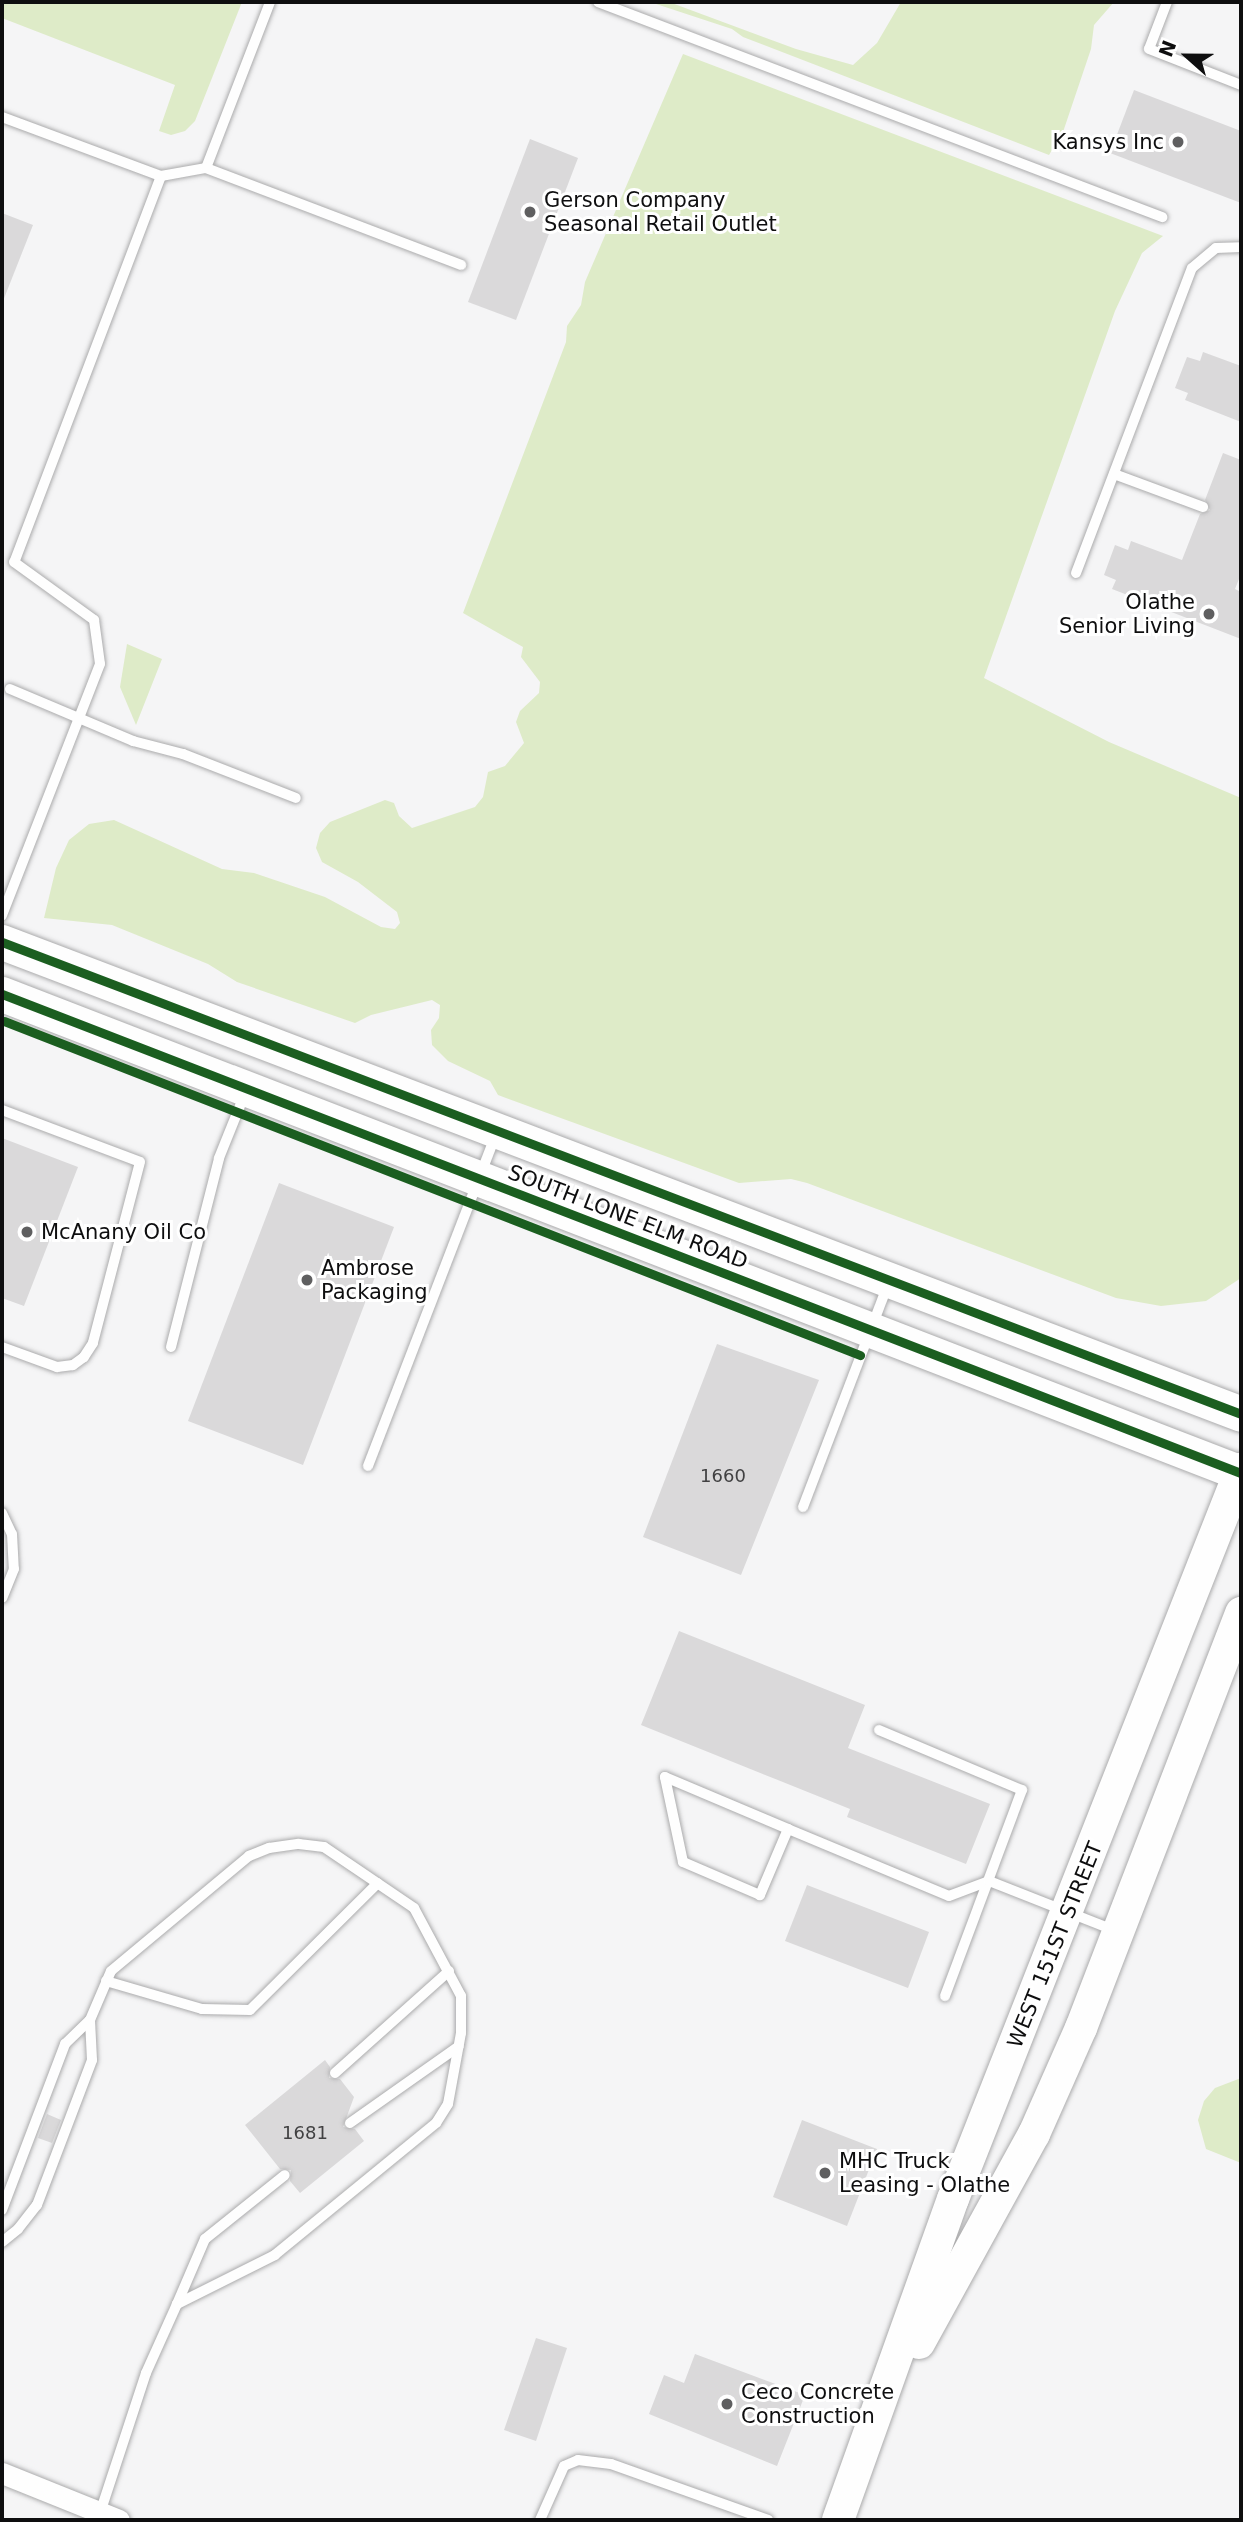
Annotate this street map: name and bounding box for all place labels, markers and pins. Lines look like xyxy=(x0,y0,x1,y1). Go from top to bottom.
place label: Kansys Inc xyxy=(1052,129,1164,155)
marker: Kansys Inc xyxy=(1170,134,1186,150)
place label: Gerson Company Seasonal Retail Outlet xyxy=(544,187,777,237)
marker: Gerson Company Seasonal Retail Outlet xyxy=(522,204,538,220)
place label: Olathe Senior Living xyxy=(1059,589,1195,639)
marker: Olathe Senior Living xyxy=(1201,606,1217,622)
place label: McAnany Oil Co xyxy=(41,1219,206,1245)
marker: McAnany Oil Co xyxy=(19,1224,35,1240)
place label: Ambrose Packaging xyxy=(321,1255,428,1305)
marker: Ambrose Packaging xyxy=(299,1272,315,1288)
place label: MHC Truck Leasing - Olathe xyxy=(839,2148,1010,2198)
marker: MHC Truck Leasing - Olathe xyxy=(817,2165,833,2181)
place label: Ceco Concrete Construction xyxy=(741,2379,894,2429)
marker: Ceco Concrete Construction xyxy=(719,2396,735,2412)

